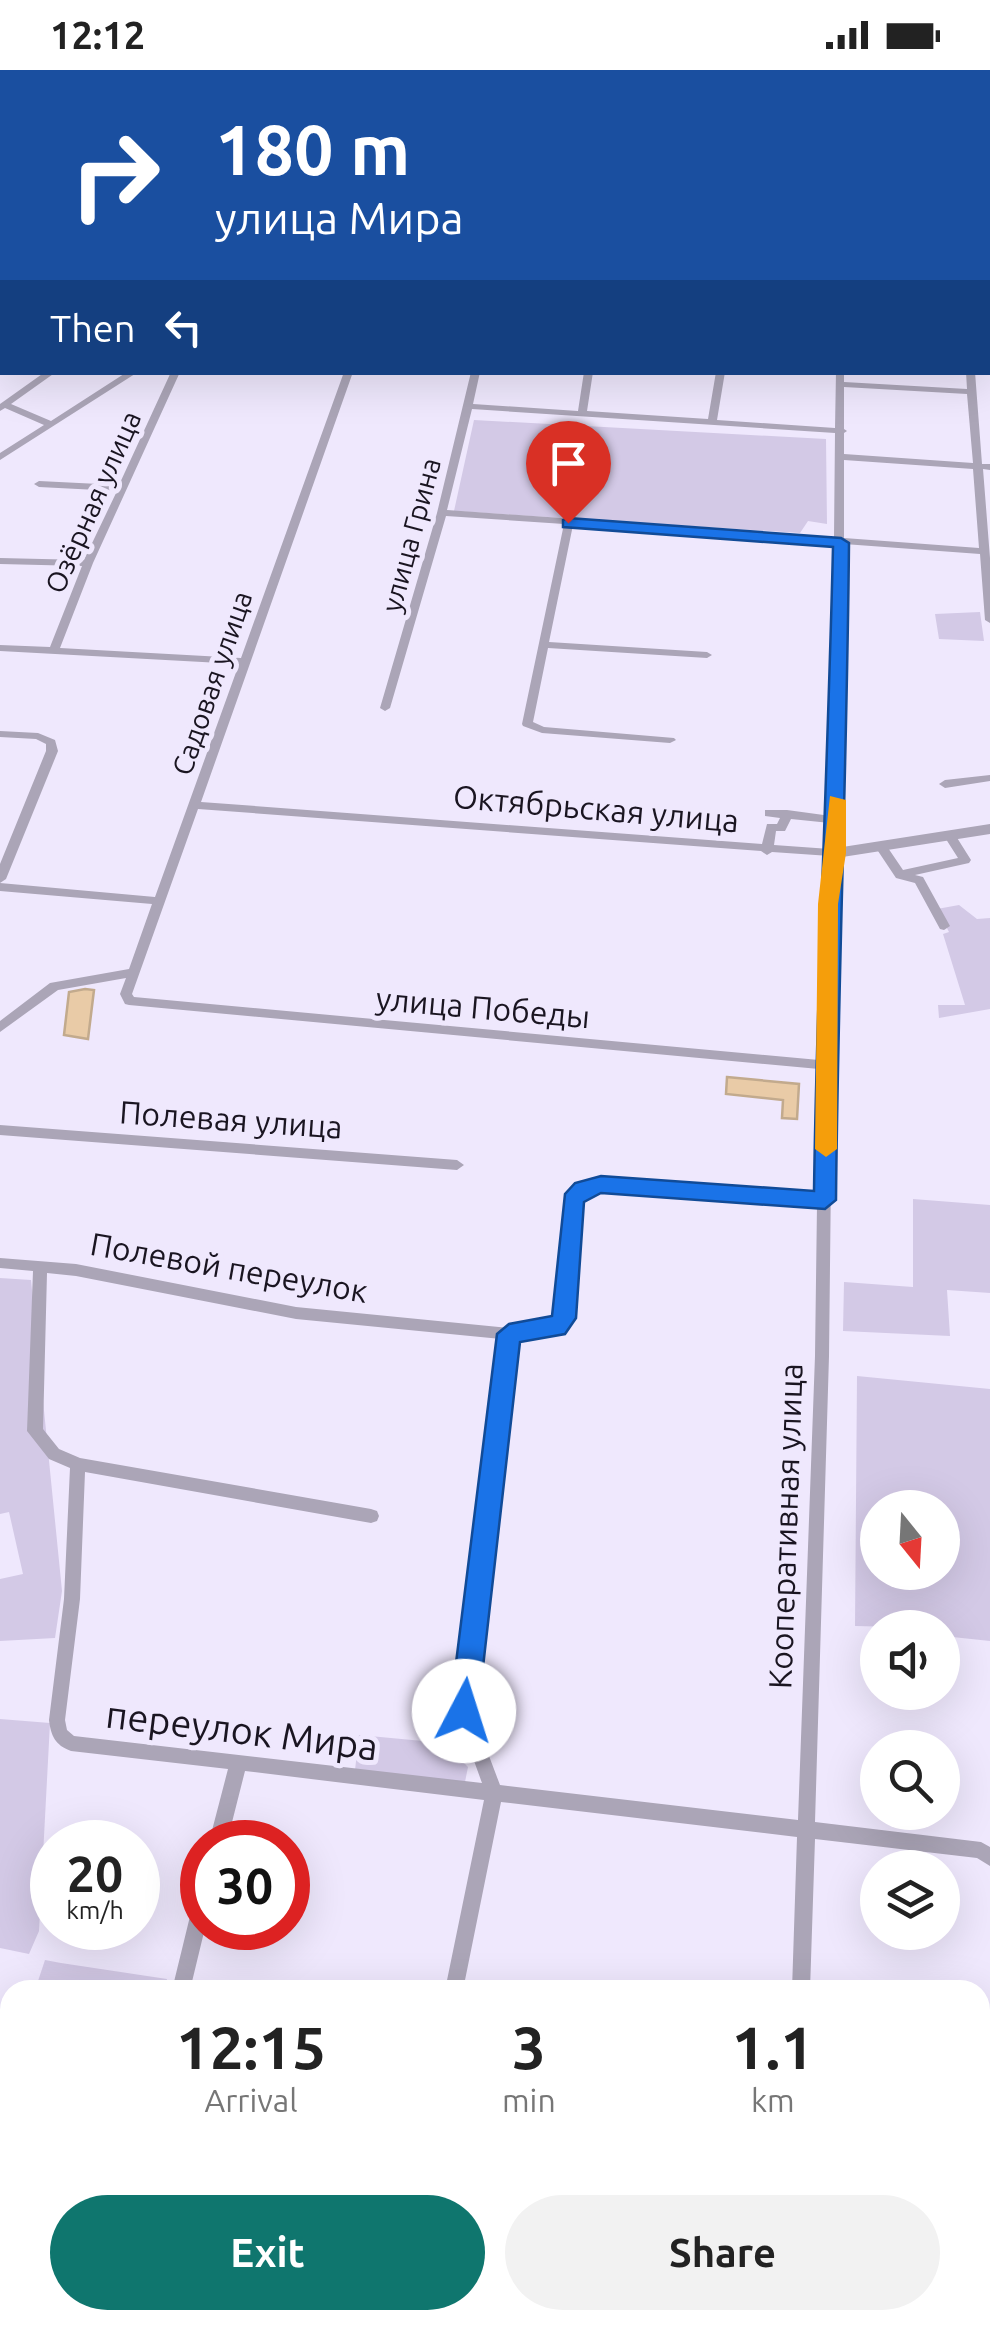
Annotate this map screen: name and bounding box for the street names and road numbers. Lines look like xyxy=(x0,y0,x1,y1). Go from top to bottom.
street label: Озёрная улица xyxy=(39,406,147,598)
street label: улица Грина xyxy=(375,454,446,615)
street label: Садовая улица xyxy=(166,587,257,779)
street label: Октябрьская улица xyxy=(452,778,740,838)
street label: улица Победы xyxy=(375,980,592,1034)
street label: Полевая улица xyxy=(118,1093,344,1145)
street label: Полевой переулок xyxy=(88,1225,371,1309)
street label: Кооперативная улица xyxy=(761,1363,809,1689)
street label: переулок Мира xyxy=(104,1692,381,1768)

